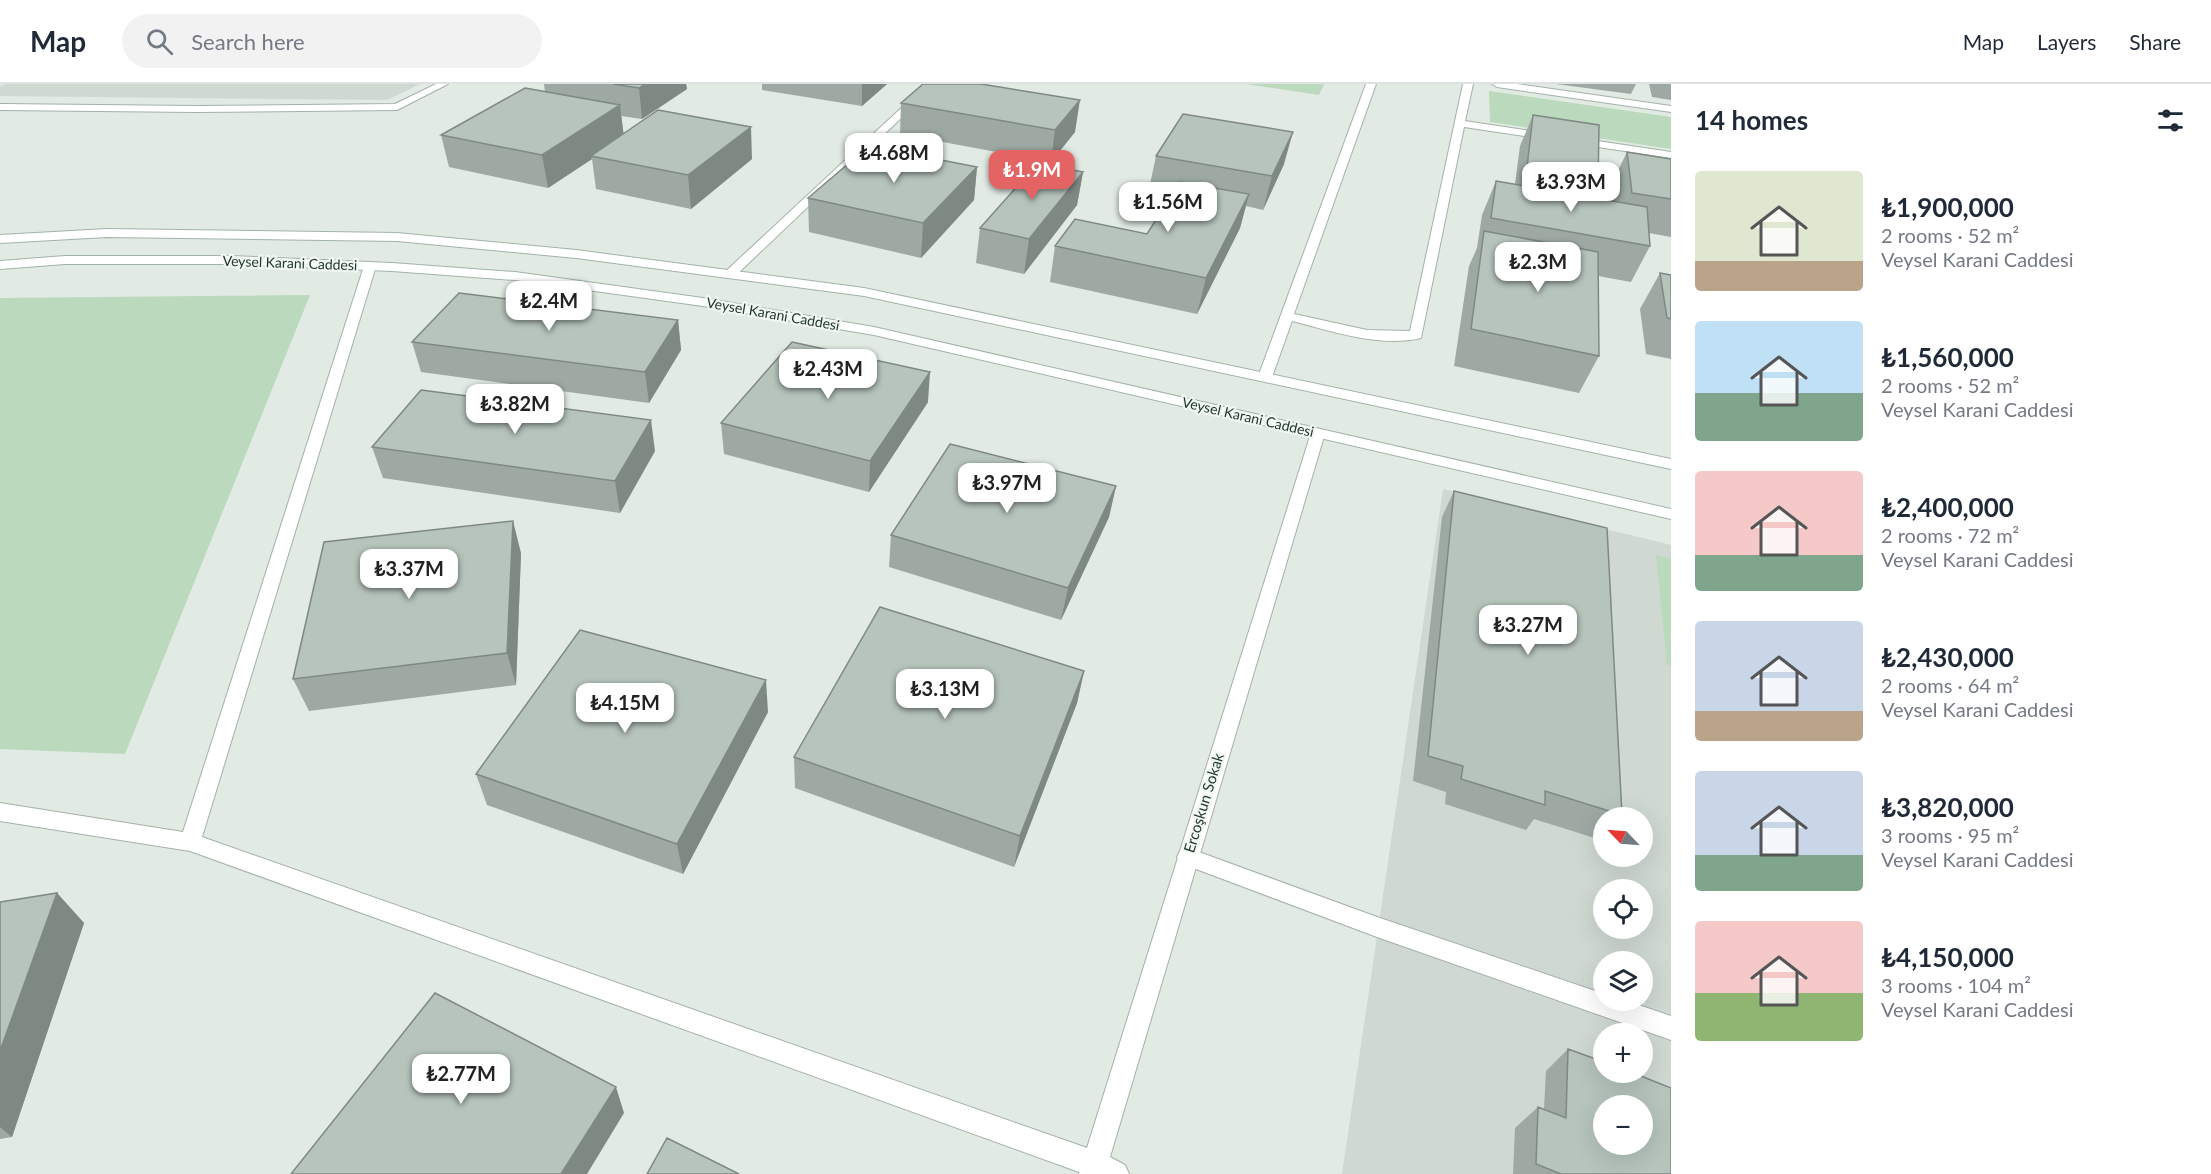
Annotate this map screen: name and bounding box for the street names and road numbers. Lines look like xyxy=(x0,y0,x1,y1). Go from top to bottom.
street label: Veysel Karani Caddesi xyxy=(222,252,358,273)
street label: Veysel Karani Caddesi xyxy=(705,293,841,334)
street label: Veysel Karani Caddesi xyxy=(1181,393,1316,440)
street label: Ercoşkun Sokak xyxy=(1179,750,1227,855)

